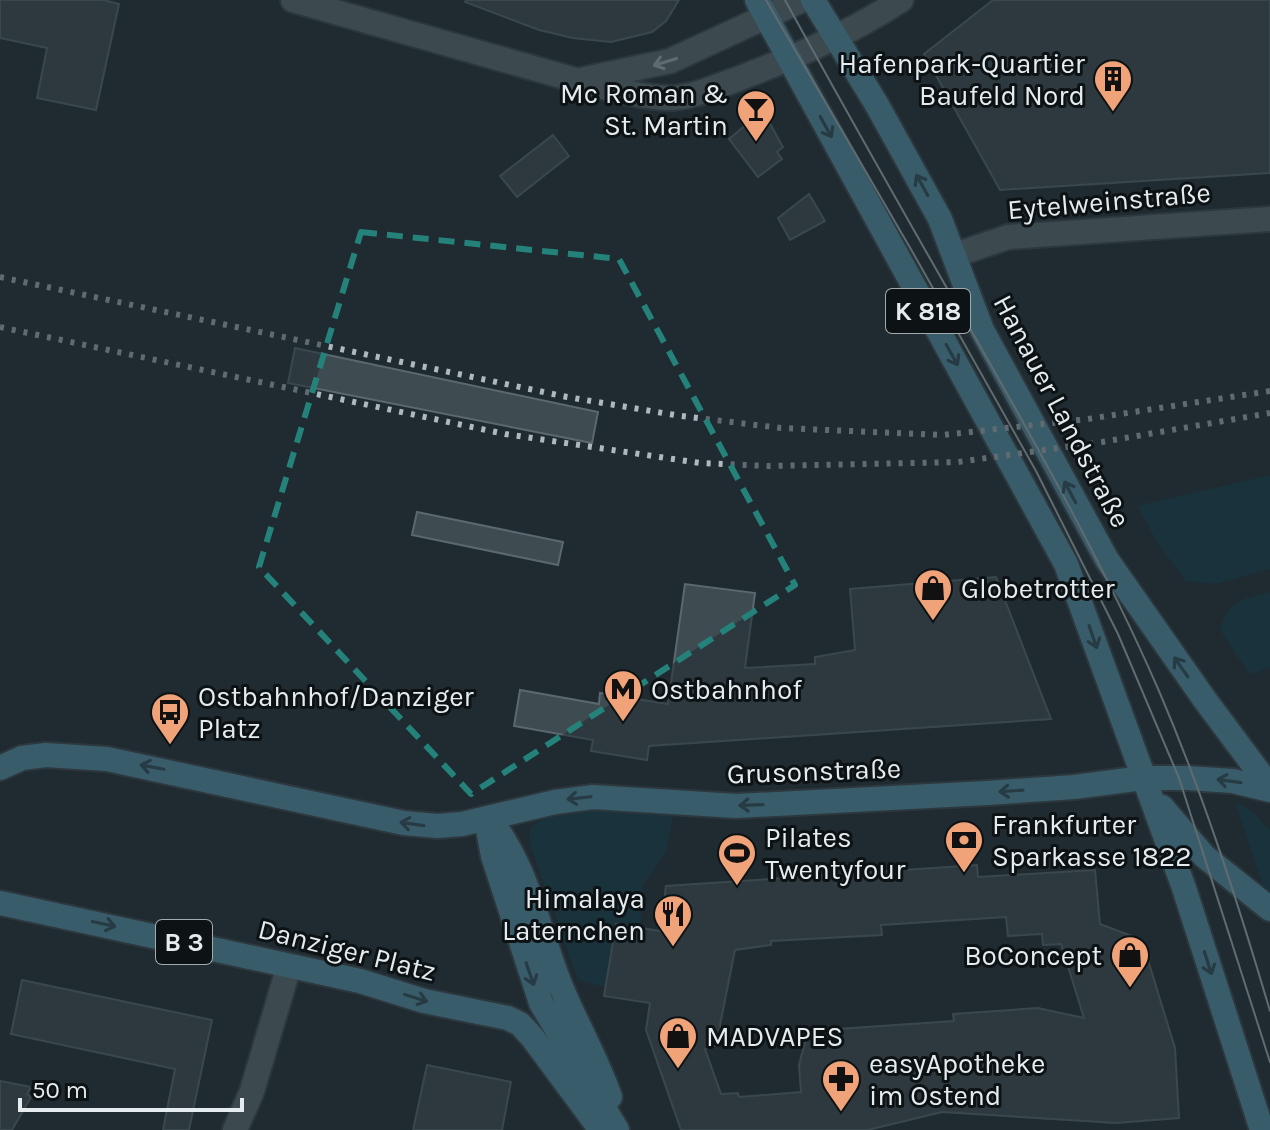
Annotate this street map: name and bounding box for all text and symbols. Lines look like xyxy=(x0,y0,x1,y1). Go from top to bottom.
place label: Hafenpark-Quartier Baufeld Nord xyxy=(838,47,1086,112)
one-way arrow xyxy=(653,56,678,70)
building icon: Hafenpark-Quartier Baufeld Nord xyxy=(1092,58,1134,113)
place label: Mc Roman & St. Martin xyxy=(560,77,728,142)
bar icon: Mc Roman & St. Martin xyxy=(735,88,777,143)
one-way arrow xyxy=(819,115,835,139)
one-way arrow xyxy=(914,174,930,197)
street label: Eytelweinstraße xyxy=(1006,176,1212,226)
road number: K 818 xyxy=(886,289,970,333)
street label: Hanauer Landstraße xyxy=(987,289,1137,533)
one-way arrow xyxy=(944,343,960,366)
one-way arrow xyxy=(1062,481,1078,504)
shop icon: Globetrotter xyxy=(912,567,954,622)
place label: Globetrotter xyxy=(961,572,1116,605)
one-way arrow xyxy=(1087,624,1102,649)
one-way arrow xyxy=(1173,656,1189,678)
metro station icon: Ostbahnhof xyxy=(602,668,644,723)
place label: Ostbahnhof xyxy=(651,673,802,706)
place label: Ostbahnhof/Danziger Platz xyxy=(198,680,475,745)
bus stop icon: Ostbahnhof/Danziger Platz xyxy=(149,691,191,746)
street label: Grusonstraße xyxy=(726,751,902,791)
one-way arrow xyxy=(139,759,165,774)
one-way arrow xyxy=(1216,774,1243,789)
one-way arrow xyxy=(998,784,1025,799)
one-way arrow xyxy=(566,791,592,806)
one-way arrow xyxy=(738,798,765,813)
place label: Frankfurter Sparkasse 1822 xyxy=(992,808,1191,873)
one-way arrow xyxy=(400,816,425,831)
bank icon: Frankfurter Sparkasse 1822 xyxy=(943,819,985,874)
place label: Pilates Twentyfour xyxy=(765,821,906,886)
sports icon: Pilates Twentyfour xyxy=(716,832,758,887)
place label: Himalaya Laternchen xyxy=(502,882,645,947)
restaurant icon: Himalaya Laternchen xyxy=(652,893,694,948)
street label: Danziger Platz xyxy=(255,912,439,988)
one-way arrow xyxy=(90,917,116,932)
road number: B 3 xyxy=(156,920,212,964)
shop icon: BoConcept xyxy=(1109,934,1151,989)
place label: BoConcept xyxy=(964,939,1102,972)
one-way arrow xyxy=(1202,950,1217,975)
one-way arrow xyxy=(524,961,539,986)
one-way arrow xyxy=(402,991,428,1006)
shop icon: MADVAPES xyxy=(657,1015,699,1070)
place label: MADVAPES xyxy=(706,1020,843,1053)
place label: easyApotheke im Ostend xyxy=(869,1047,1045,1112)
pharmacy icon: easyApotheke im Ostend xyxy=(820,1058,862,1113)
scale bar xyxy=(20,1062,242,1112)
text: 50 m xyxy=(32,1076,88,1104)

